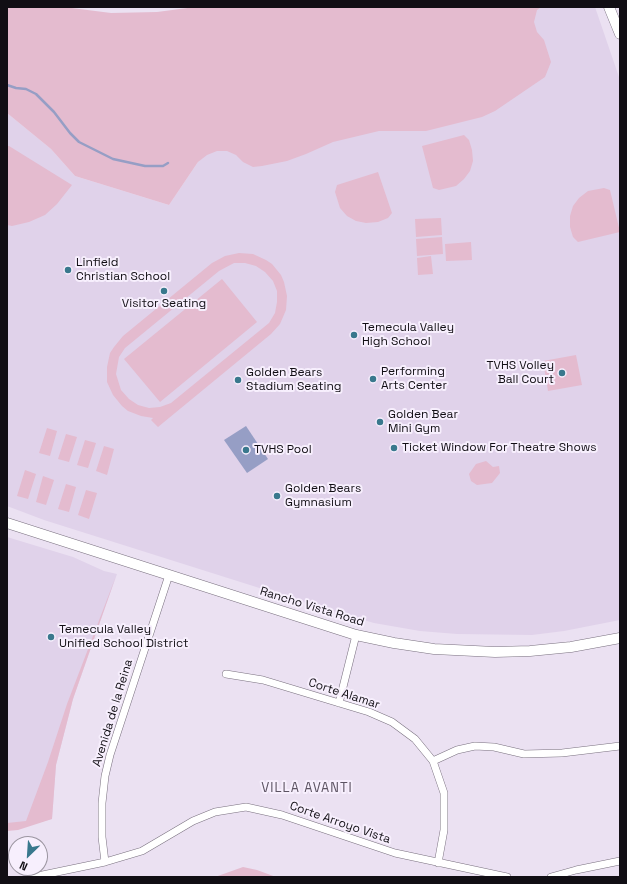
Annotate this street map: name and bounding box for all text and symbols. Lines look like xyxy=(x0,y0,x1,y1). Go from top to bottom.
place label: Linfield Christian School xyxy=(76,256,170,284)
marker: Linfield Christian School xyxy=(63,265,73,275)
marker: Visitor Seating xyxy=(159,286,169,296)
place label: Visitor Seating xyxy=(122,297,206,311)
place label: Temecula Valley High School xyxy=(362,321,454,349)
marker: Temecula Valley High School xyxy=(349,330,359,340)
place label: TVHS Volley Ball Court xyxy=(486,359,554,387)
place label: Performing Arts Center xyxy=(381,365,447,393)
place label: Golden Bears Stadium Seating xyxy=(246,366,341,394)
marker: TVHS Volley Ball Court xyxy=(557,368,567,378)
marker: Performing Arts Center xyxy=(368,374,378,384)
marker: Golden Bears Stadium Seating xyxy=(233,375,243,385)
place label: Golden Bear Mini Gym xyxy=(388,408,458,436)
marker: Golden Bear Mini Gym xyxy=(375,417,385,427)
place label: Ticket Window For Theatre Shows xyxy=(402,441,597,455)
place label: TVHS Pool xyxy=(254,443,312,457)
marker: Ticket Window For Theatre Shows xyxy=(389,443,399,453)
marker: TVHS Pool xyxy=(241,445,251,455)
place label: Golden Bears Gymnasium xyxy=(285,482,361,510)
marker: Golden Bears Gymnasium xyxy=(272,491,282,501)
street label: Rancho Vista Road xyxy=(258,584,366,630)
place label: Temecula Valley Unified School District xyxy=(59,623,188,651)
marker: Temecula Valley Unified School District xyxy=(46,632,56,642)
street label: Avenida de la Reina xyxy=(90,658,136,768)
street label: Corte Alamar xyxy=(306,676,382,712)
district label: VILLA AVANTI xyxy=(261,780,353,796)
street label: Corte Arroyo Vista xyxy=(288,799,392,847)
north arrow xyxy=(8,836,48,876)
text: N xyxy=(17,858,30,874)

